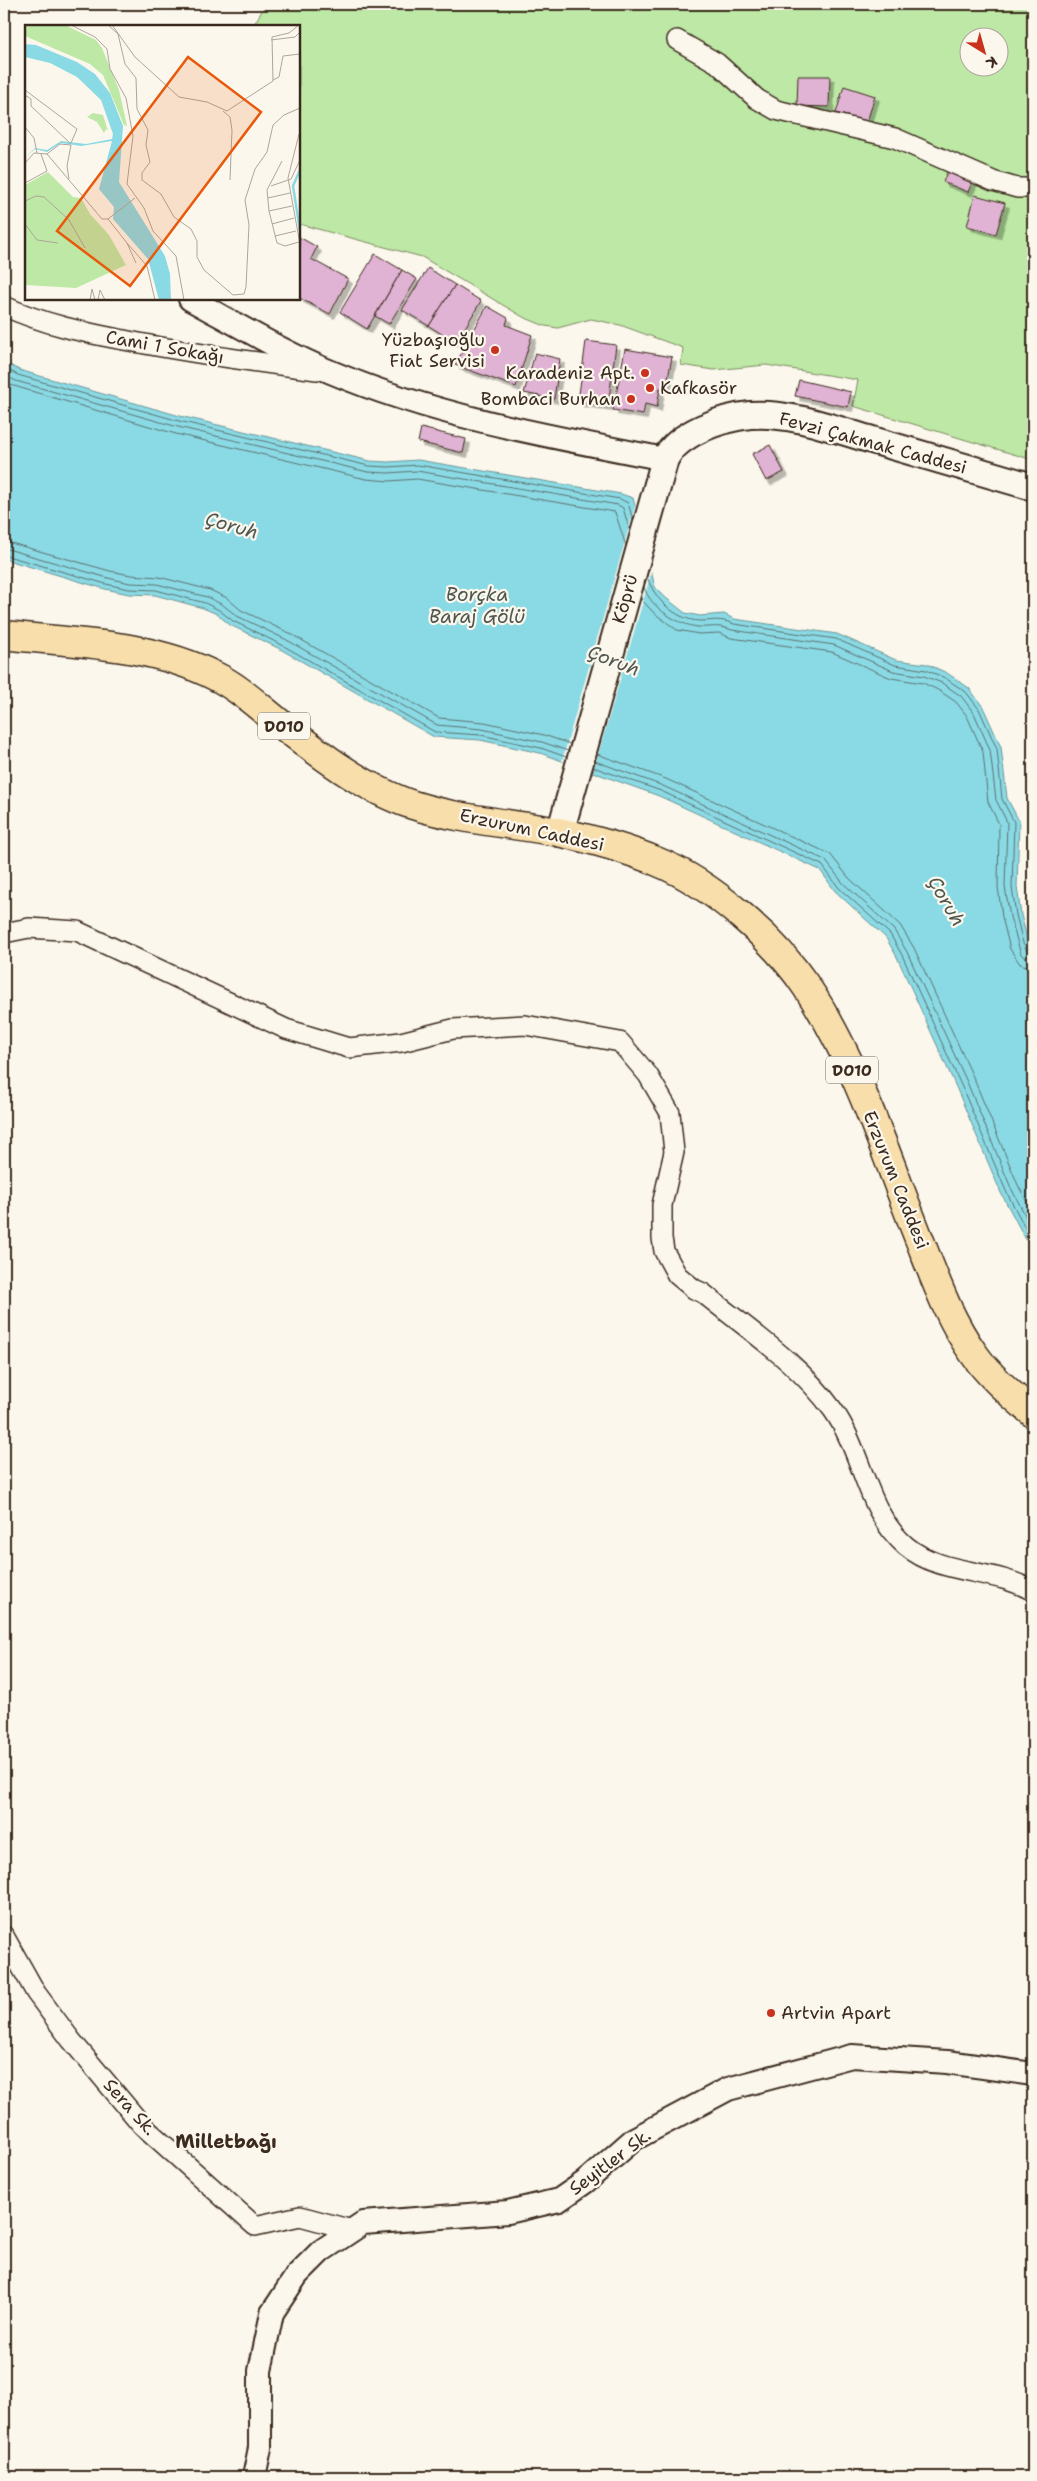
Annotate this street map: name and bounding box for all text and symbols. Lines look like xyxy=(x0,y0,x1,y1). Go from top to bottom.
inset map xyxy=(25,25,300,300)
north arrow xyxy=(960,28,1010,78)
text: K xyxy=(982,52,1001,73)
street label: Cami 1 Sokağı xyxy=(104,325,226,369)
place label: Yüzbaşıoğlu Fiat Servisi xyxy=(382,328,485,373)
marker: Yüzbaşıoğlu Fiat Servisi xyxy=(489,344,501,356)
place label: Karadeniz Apt. xyxy=(506,361,635,385)
marker: Karadeniz Apt. xyxy=(639,367,651,379)
place label: Kafkasör xyxy=(660,376,737,400)
marker: Kafkasör xyxy=(644,382,656,394)
place label: Bombaci Burhan xyxy=(481,387,621,411)
marker: Bombaci Burhan xyxy=(625,393,637,405)
street label: Fevzi Çakmak Caddesi xyxy=(777,406,969,480)
water label: Çoruh xyxy=(202,506,261,545)
street label: Köprü xyxy=(607,572,643,626)
water label: Borçka Baraj Gölü xyxy=(429,582,525,629)
water label: Çoruh xyxy=(584,639,644,682)
road number: D010 xyxy=(258,712,310,739)
street label: Erzurum Caddesi xyxy=(458,803,606,857)
water label: Çoruh xyxy=(922,872,971,931)
road number: D010 xyxy=(826,1056,878,1084)
street label: Erzurum Caddesi xyxy=(857,1107,935,1253)
place label: Artvin Apart xyxy=(781,2001,891,2025)
marker: Artvin Apart xyxy=(765,2007,777,2019)
street label: Sera Sk. xyxy=(98,2073,162,2141)
street label: Seyitler Sk. xyxy=(564,2123,656,2201)
district label: Milletbağı xyxy=(175,2129,277,2154)

